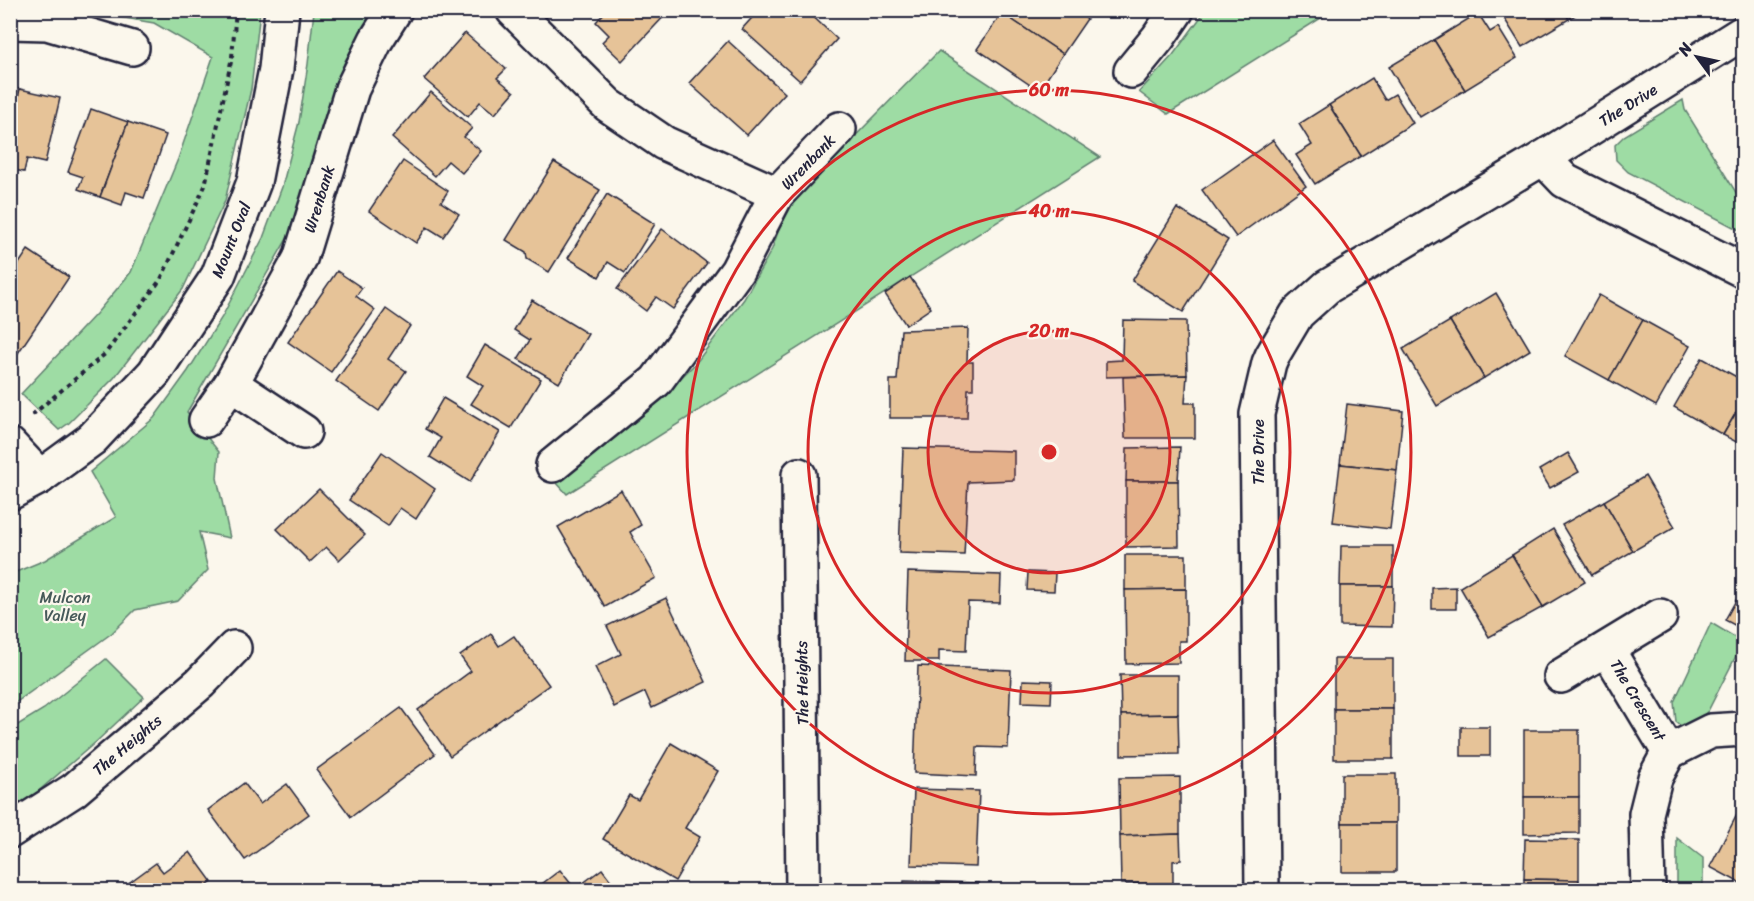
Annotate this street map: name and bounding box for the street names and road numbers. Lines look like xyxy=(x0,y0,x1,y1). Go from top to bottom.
street label: The Drive xyxy=(1593,75,1664,135)
street label: Wrenbank xyxy=(773,127,843,197)
street label: Wrenbank xyxy=(295,161,343,236)
street label: Mount Oval xyxy=(203,197,260,282)
street label: The Drive xyxy=(1244,419,1273,485)
street label: The Heights xyxy=(787,640,817,725)
street label: The Crescent xyxy=(1602,653,1674,747)
street label: The Heights xyxy=(85,706,169,783)

